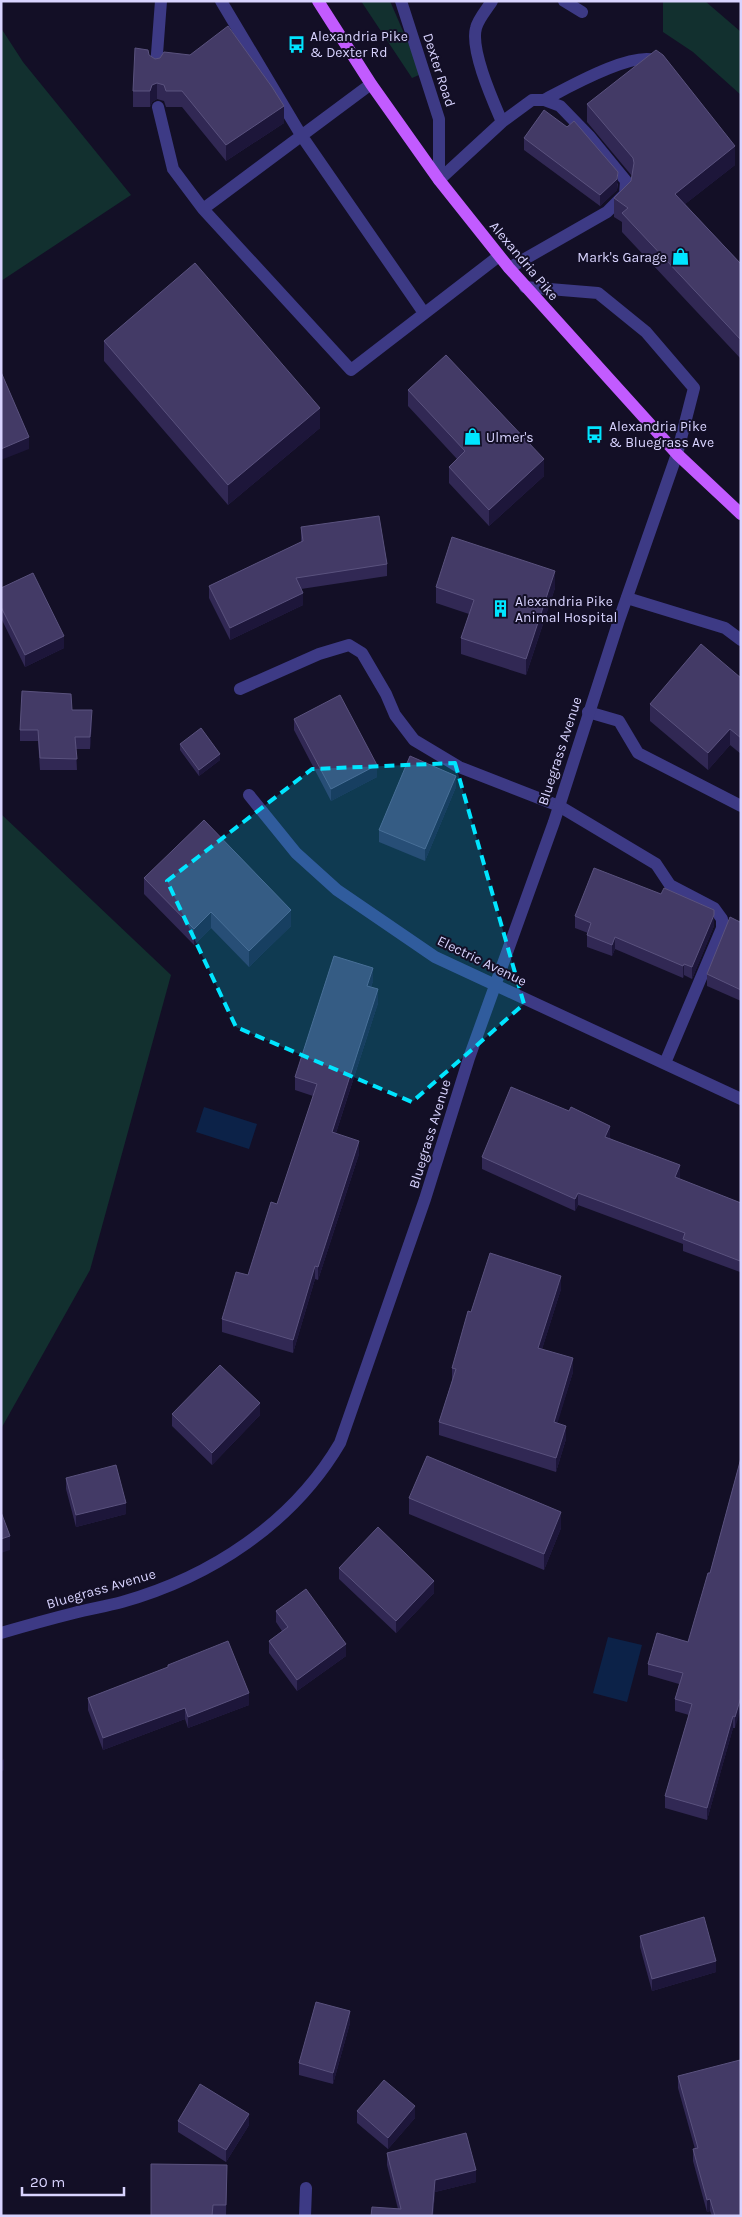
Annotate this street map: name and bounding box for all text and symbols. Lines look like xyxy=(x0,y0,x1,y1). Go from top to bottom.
place label: Alexandria Pike & Dexter Rd xyxy=(310,28,408,61)
street label: Dexter Road xyxy=(419,31,459,109)
bus stop icon: Alexandria Pike & Dexter Rd xyxy=(286,34,306,54)
street label: Alexandria Pike xyxy=(486,218,562,304)
shop icon: Mark's Garage xyxy=(671,247,691,267)
place label: Mark's Garage xyxy=(577,249,667,266)
place label: Alexandria Pike & Bluegrass Ave xyxy=(609,418,714,451)
bus stop icon: Alexandria Pike & Bluegrass Ave xyxy=(585,424,605,444)
shop icon: Ulmer's xyxy=(462,427,482,447)
place label: Ulmer's xyxy=(486,429,534,446)
place label: Alexandria Pike Animal Hospital xyxy=(515,593,617,626)
building icon: Alexandria Pike Animal Hospital xyxy=(491,599,511,619)
street label: Bluegrass Avenue xyxy=(534,695,586,807)
street label: Electric Avenue xyxy=(435,932,529,990)
street label: Bluegrass Avenue xyxy=(405,1077,455,1191)
street label: Bluegrass Avenue xyxy=(44,1565,158,1613)
scale bar xyxy=(22,2164,125,2196)
text: 20 m xyxy=(30,2173,65,2191)

